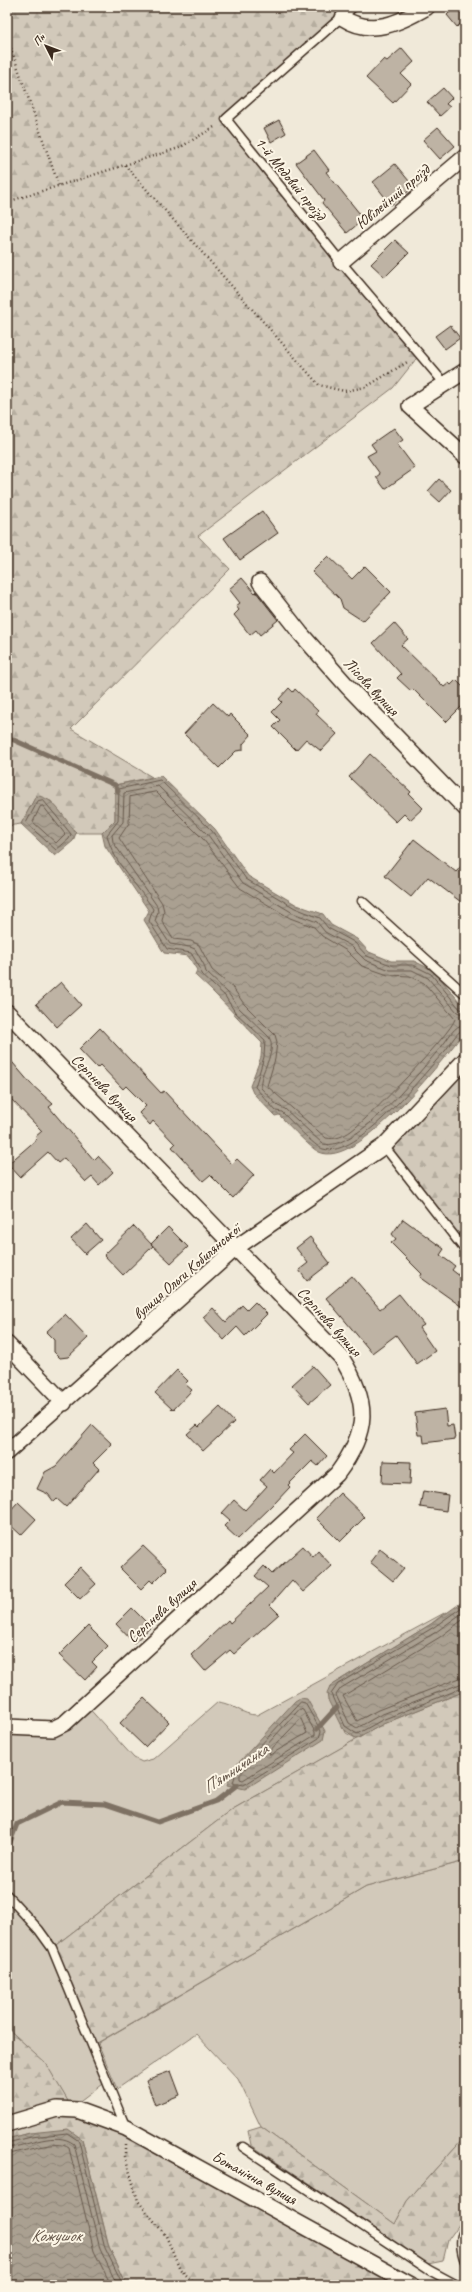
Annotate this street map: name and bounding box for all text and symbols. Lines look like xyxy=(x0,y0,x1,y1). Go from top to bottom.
north arrow xyxy=(26,26,66,66)
text: Пн xyxy=(30,30,48,48)
street label: 1-й Медовий проїзд xyxy=(250,133,331,226)
street label: Ювілейний проїзд xyxy=(352,159,435,234)
street label: Лісова вулиця xyxy=(339,654,404,721)
street label: Серпнева вулиця xyxy=(67,1049,143,1127)
street label: вулиця Ольги Кобилянської xyxy=(129,1218,247,1324)
street label: Серпнева вулиця xyxy=(293,1283,367,1362)
street label: Серпнева вулиця xyxy=(123,1573,202,1647)
water label: П'ятничанка xyxy=(199,1738,273,1798)
street label: Ботанічна вулиця xyxy=(209,2146,301,2210)
water label: Кожушок xyxy=(31,2225,84,2246)

